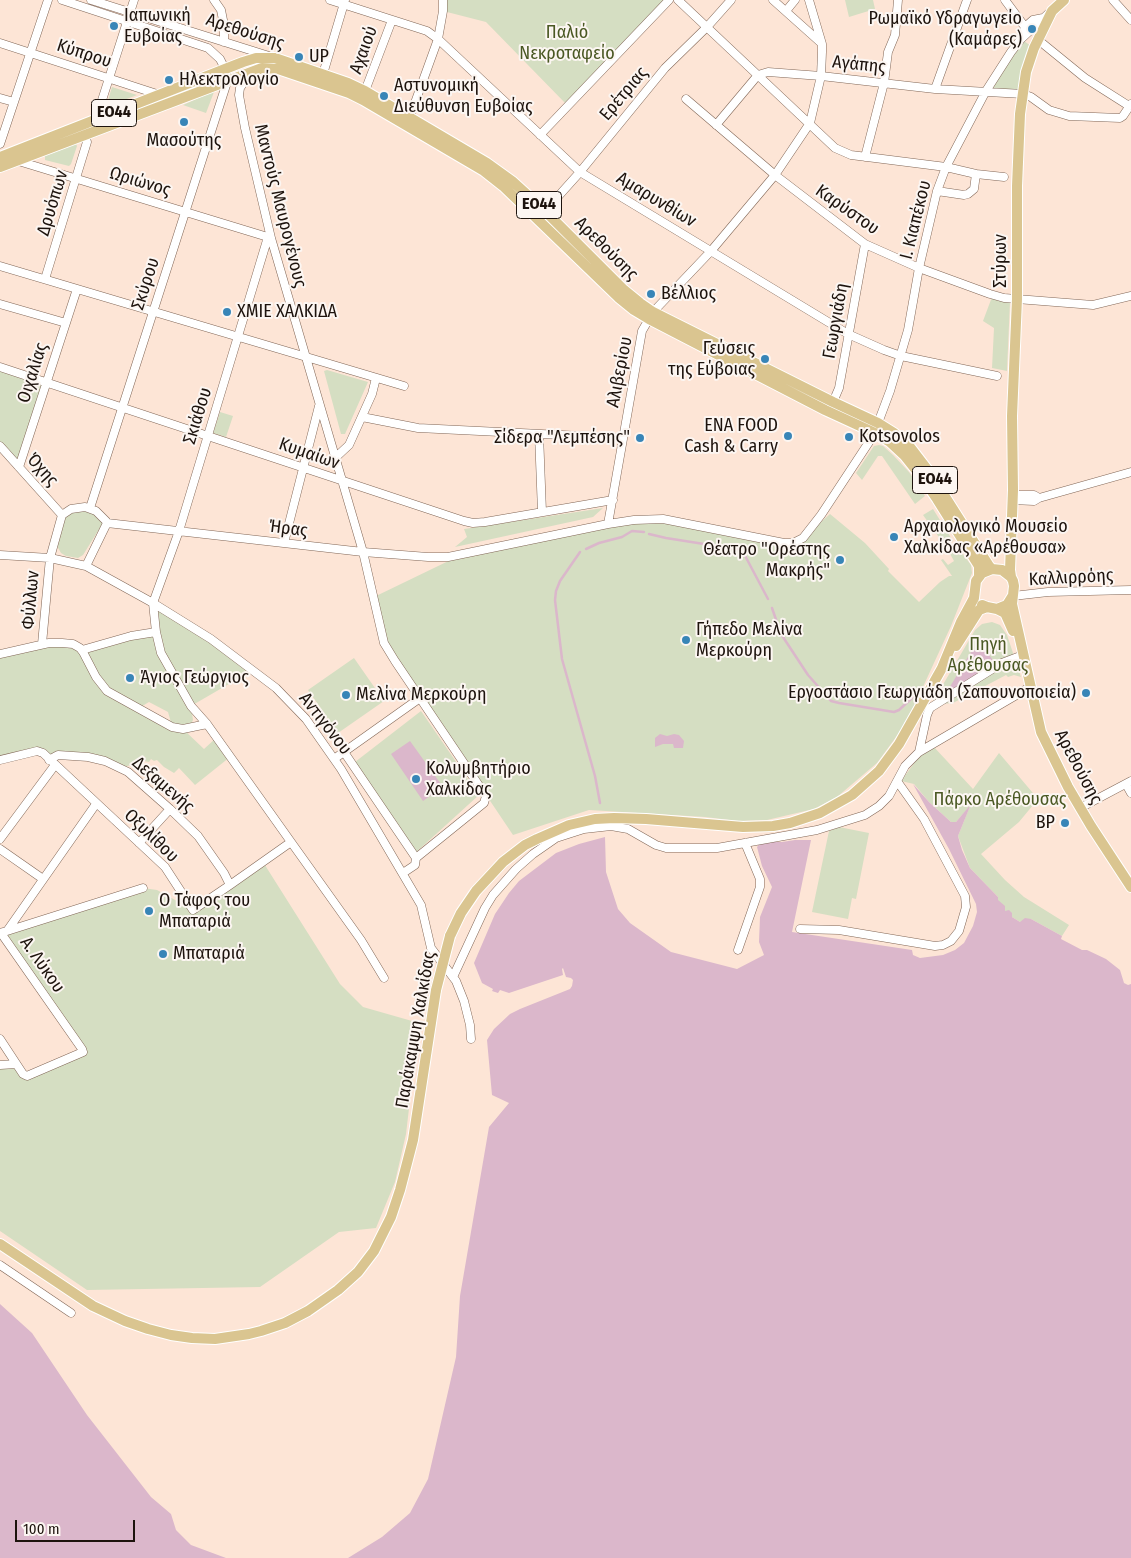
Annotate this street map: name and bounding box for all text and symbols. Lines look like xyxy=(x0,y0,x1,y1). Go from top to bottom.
place label: Ιαπωνική Ευβοίας xyxy=(124,5,191,48)
place label: Ρωμαϊκό Υδραγωγείο (Καμάρες) xyxy=(869,8,1022,50)
street label: Αρεθούσης xyxy=(203,9,287,55)
marker: Ιαπωνική Ευβοίας xyxy=(108,20,120,32)
park label: Παλιό Νεκροταφείο xyxy=(519,22,615,64)
street label: Αχαιού xyxy=(345,23,383,77)
marker: Ρωμαϊκό Υδραγωγείο (Καμάρες) xyxy=(1026,23,1038,35)
street label: Κύπρου xyxy=(54,35,114,73)
place label: UP xyxy=(309,46,329,68)
marker: UP xyxy=(293,51,305,63)
street label: Αγάπης xyxy=(831,51,887,79)
street label: Ερέτριας xyxy=(595,63,653,125)
place label: Ηλεκτρολογίο xyxy=(179,69,279,91)
marker: Ηλεκτρολογίο xyxy=(163,74,175,86)
place label: Αστυνομική Διεύθυνση Ευβοίας xyxy=(394,75,533,118)
marker: Αστυνομική Διεύθυνση Ευβοίας xyxy=(378,90,390,102)
road number: ΕΟ44 xyxy=(92,100,136,126)
marker: Μασούτης xyxy=(178,116,190,128)
street label: Μαντούς Μαυρογένους xyxy=(249,122,311,290)
place label: Μασούτης xyxy=(147,130,221,152)
street label: Ωριώνος xyxy=(107,163,173,201)
street label: Δρυόπων xyxy=(33,168,73,238)
street label: Αμαρυνθίων xyxy=(612,168,700,232)
street label: Ι. Κιαπέκου xyxy=(896,178,936,262)
street label: Καρύστου xyxy=(811,180,883,240)
road number: ΕΟ44 xyxy=(516,192,562,218)
street label: Αρεθούσης xyxy=(570,213,642,285)
street label: Στύρων xyxy=(990,234,1012,288)
street label: Σκύρου xyxy=(127,255,165,313)
street label: Γεωργιάδη xyxy=(819,281,853,361)
place label: Βέλλιος xyxy=(661,283,716,305)
marker: Βέλλιος xyxy=(645,288,657,300)
place label: ΧΜΙΕ ΧΑΛΚΙΔΑ xyxy=(237,301,337,323)
marker: ΧΜΙΕ ΧΑΛΚΙΔΑ xyxy=(221,306,233,318)
street label: Αλιβερίου xyxy=(603,335,637,409)
place label: Γεύσεις της Εύβοιας xyxy=(668,338,755,380)
street label: Οιχαλίας xyxy=(13,340,53,406)
marker: Γεύσεις της Εύβοιας xyxy=(759,353,771,365)
street label: Σκιάθου xyxy=(179,385,217,447)
place label: ENA FOOD Cash & Carry xyxy=(684,415,778,458)
place label: Kotsovolos xyxy=(859,426,940,448)
place label: Σίδερα "Λεμπέσης" xyxy=(494,427,630,449)
marker: ENA FOOD Cash & Carry xyxy=(782,430,794,442)
marker: Kotsovolos xyxy=(843,431,855,443)
marker: Σίδερα "Λεμπέσης" xyxy=(634,432,646,444)
street label: Κυμαίων xyxy=(276,434,342,474)
street label: Όχης xyxy=(22,449,62,491)
road number: ΕΟ44 xyxy=(912,466,958,494)
street label: Ήρας xyxy=(267,516,309,542)
place label: Αρχαιολογικό Μουσείο Χαλκίδας «Αρέθουσα» xyxy=(904,516,1068,558)
marker: Αρχαιολογικό Μουσείο Χαλκίδας «Αρέθουσα» xyxy=(888,531,900,543)
place label: Θέατρο "Ορέστης Μακρής" xyxy=(703,539,830,582)
marker: Θέατρο "Ορέστης Μακρής" xyxy=(834,554,846,566)
street label: Καλλιρρόης xyxy=(1028,565,1114,591)
street label: Φύλλων xyxy=(18,570,44,630)
place label: Γήπεδο Μελίνα Μερκούρη xyxy=(696,619,802,662)
marker: Γήπεδο Μελίνα Μερκούρη xyxy=(680,634,692,646)
park label: Πηγή Αρέθουσας xyxy=(948,634,1028,676)
place label: Άγιος Γεώργιος xyxy=(140,667,249,689)
marker: Άγιος Γεώργιος xyxy=(124,672,136,684)
place label: Εργοστάσιο Γεωργιάδη (Σαπουνοποιεία) xyxy=(788,682,1076,704)
place label: Μελίνα Μερκούρη xyxy=(356,684,487,706)
marker: Εργοστάσιο Γεωργιάδη (Σαπουνοποιεία) xyxy=(1080,687,1092,699)
street label: Αντιγόνου xyxy=(294,689,356,759)
marker: Μελίνα Μερκούρη xyxy=(340,689,352,701)
street label: Αρεθούσης xyxy=(1049,726,1107,808)
street label: Δεξαμενής xyxy=(128,752,198,818)
place label: Κολυμβητήριο Χαλκίδας xyxy=(426,758,531,801)
marker: Κολυμβητήριο Χαλκίδας xyxy=(410,773,422,785)
park label: Πάρκο Αρέθουσας xyxy=(934,789,1066,811)
street label: Οξυλίθου xyxy=(119,805,183,867)
place label: BP xyxy=(1036,812,1055,834)
marker: BP xyxy=(1059,817,1071,829)
place label: Ο Τάφος του Μπαταριά xyxy=(159,890,250,932)
marker: Ο Τάφος του Μπαταριά xyxy=(143,905,155,917)
street label: Α. Λύκου xyxy=(15,933,69,997)
place label: Μπαταριά xyxy=(173,943,245,965)
marker: Μπαταριά xyxy=(157,948,169,960)
street label: Παράκαμψη Χαλκίδας xyxy=(392,950,440,1110)
scale bar xyxy=(18,1510,138,1542)
text: 100 m xyxy=(23,1520,60,1538)

